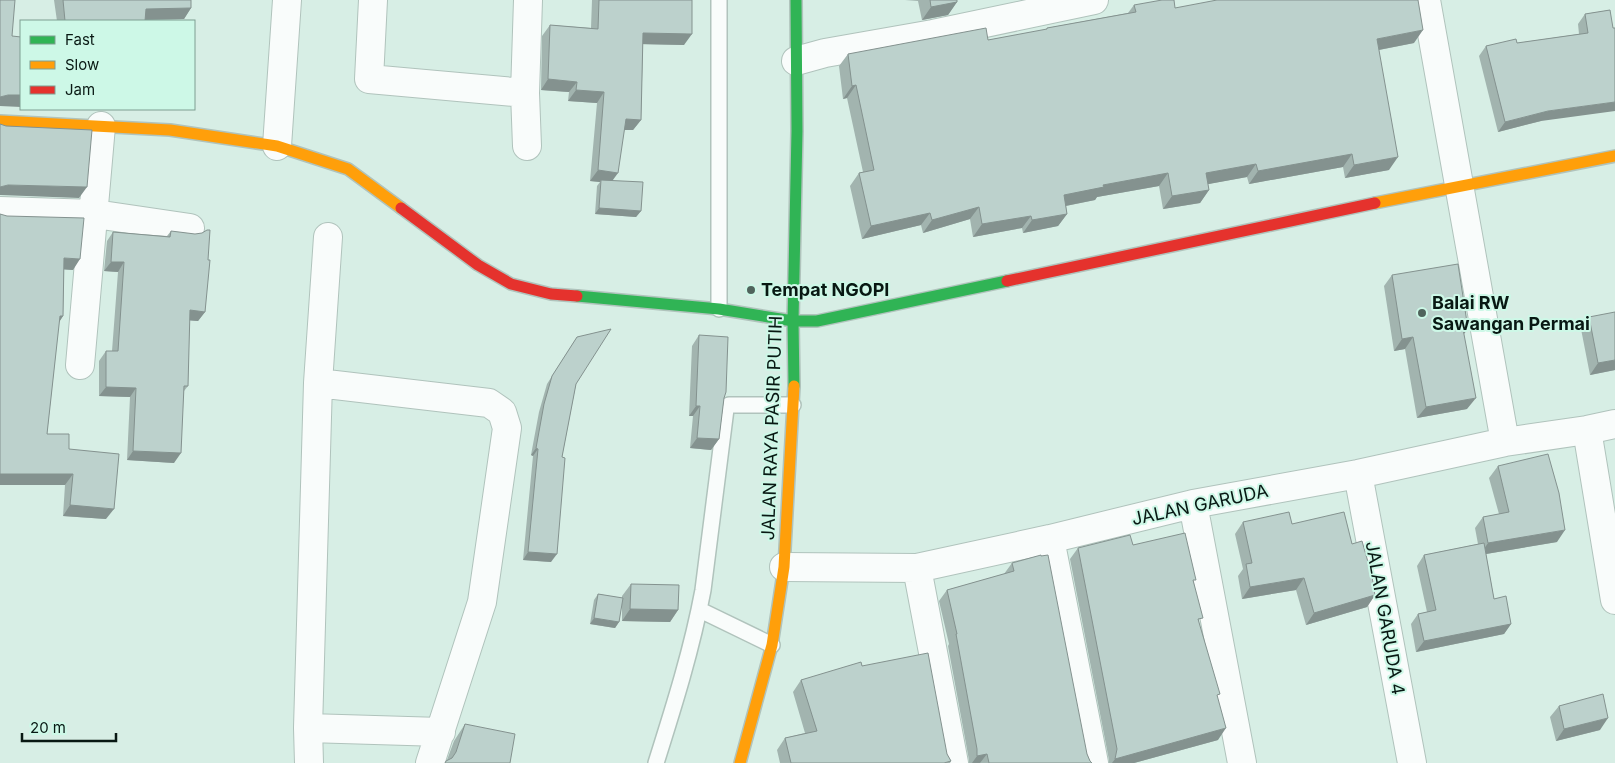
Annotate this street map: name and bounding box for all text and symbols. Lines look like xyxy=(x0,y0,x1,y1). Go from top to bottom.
legend xyxy=(20,20,195,110)
text: Fast xyxy=(65,30,95,49)
text: Slow xyxy=(65,55,99,74)
text: Jam xyxy=(65,80,95,99)
place label: Tempat NGOPI xyxy=(761,279,889,300)
marker: Tempat NGOPI xyxy=(745,284,757,296)
place label: Balai RW Sawangan Permai xyxy=(1432,292,1590,334)
marker: Balai RW Sawangan Permai xyxy=(1416,307,1428,319)
street label: JALAN RAYA PASIR PUTIH xyxy=(757,315,786,541)
street label: JALAN GARUDA xyxy=(1130,480,1270,529)
street label: JALAN GARUDA 4 xyxy=(1362,540,1409,696)
scale bar xyxy=(22,710,116,742)
text: 20 m xyxy=(30,718,66,737)

